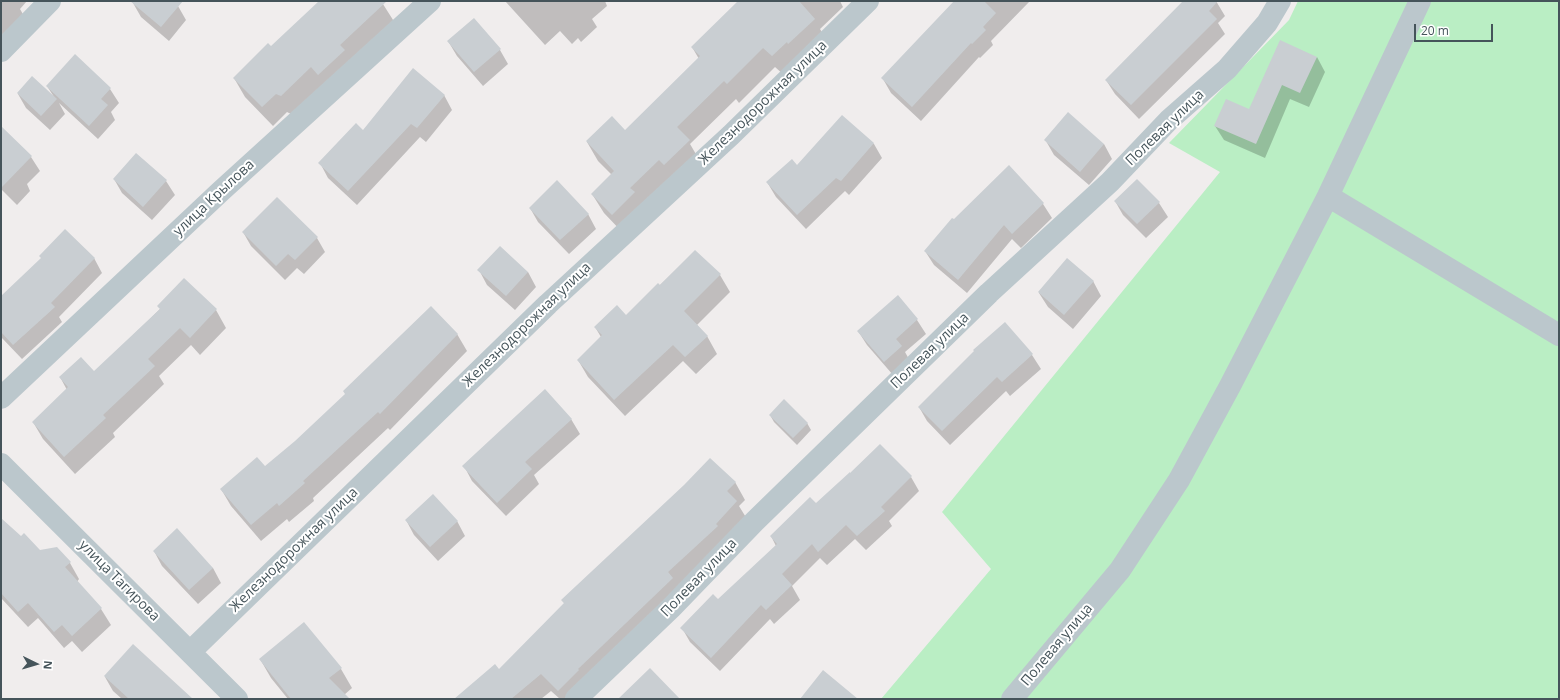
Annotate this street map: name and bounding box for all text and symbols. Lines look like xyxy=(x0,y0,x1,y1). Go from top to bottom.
scale bar xyxy=(1416,16,1495,42)
text: 20 m xyxy=(1421,22,1449,39)
street label: Железнодорожная улица xyxy=(695,37,831,169)
street label: Полевая улица xyxy=(1122,86,1208,170)
street label: улица Крылова xyxy=(170,156,258,240)
street label: Железнодорожная улица xyxy=(459,259,595,391)
street label: Полевая улица xyxy=(887,309,973,393)
street label: Железнодорожная улица xyxy=(226,484,362,616)
street label: Полевая улица xyxy=(657,535,741,621)
street label: улица Тагирова xyxy=(75,537,163,625)
street label: Полевая улица xyxy=(1018,600,1096,690)
north arrow xyxy=(16,644,56,684)
text: N xyxy=(41,660,56,670)

